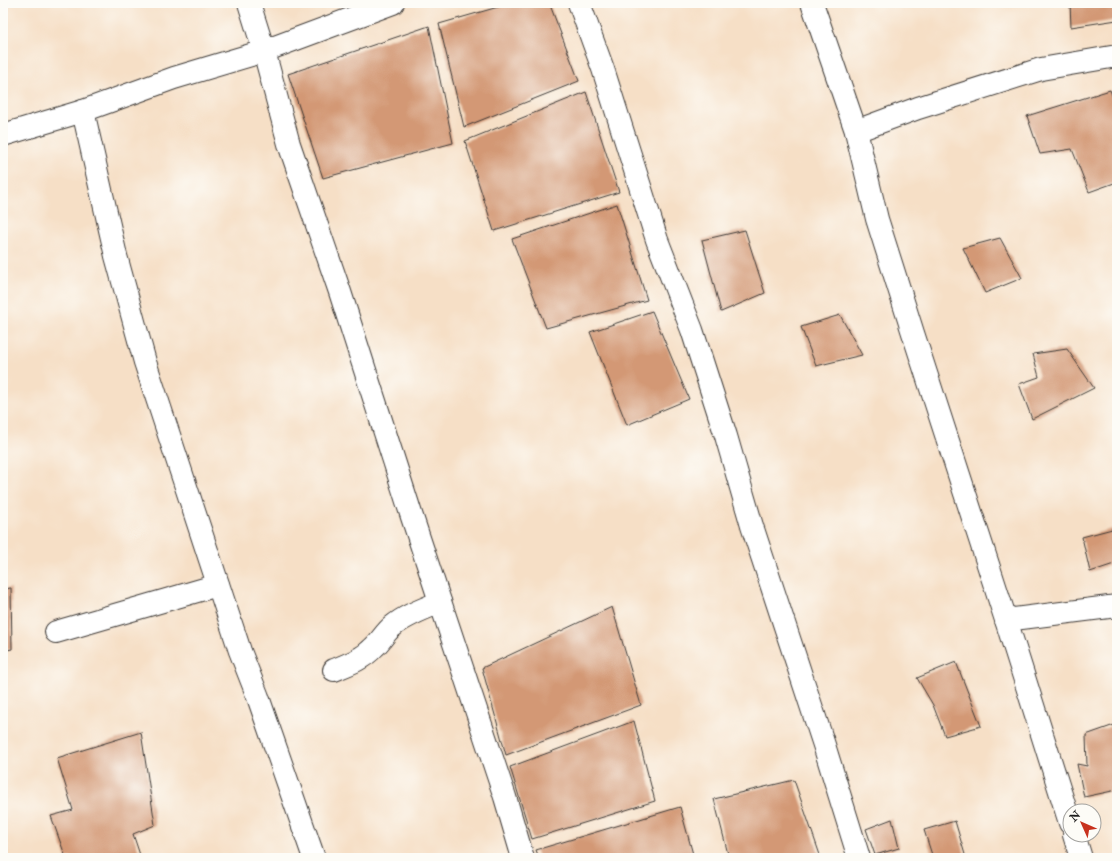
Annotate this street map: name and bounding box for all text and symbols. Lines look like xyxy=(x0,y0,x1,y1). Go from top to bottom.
north arrow xyxy=(1062,803,1102,843)
text: N xyxy=(1066,807,1084,825)

